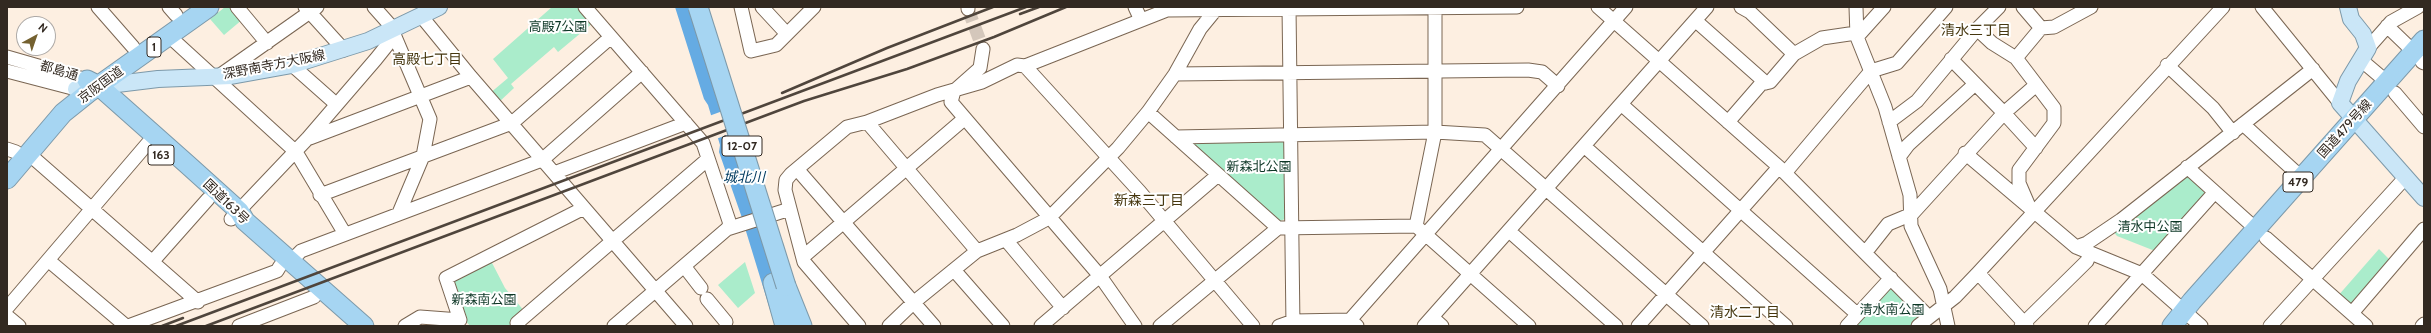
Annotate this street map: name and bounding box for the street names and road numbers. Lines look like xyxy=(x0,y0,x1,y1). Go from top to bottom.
road number: 1 xyxy=(147,37,161,57)
street label: 深野南寺方大阪線 xyxy=(221,47,327,83)
street label: 都島通 xyxy=(38,58,80,84)
street label: 京阪国道 xyxy=(75,63,127,107)
street label: 国道479号線 xyxy=(2315,96,2375,162)
road number: 12-07 xyxy=(722,136,762,156)
road number: 163 xyxy=(148,145,174,165)
road number: 479 xyxy=(2283,172,2313,192)
street label: 国道163号 xyxy=(200,176,252,228)

